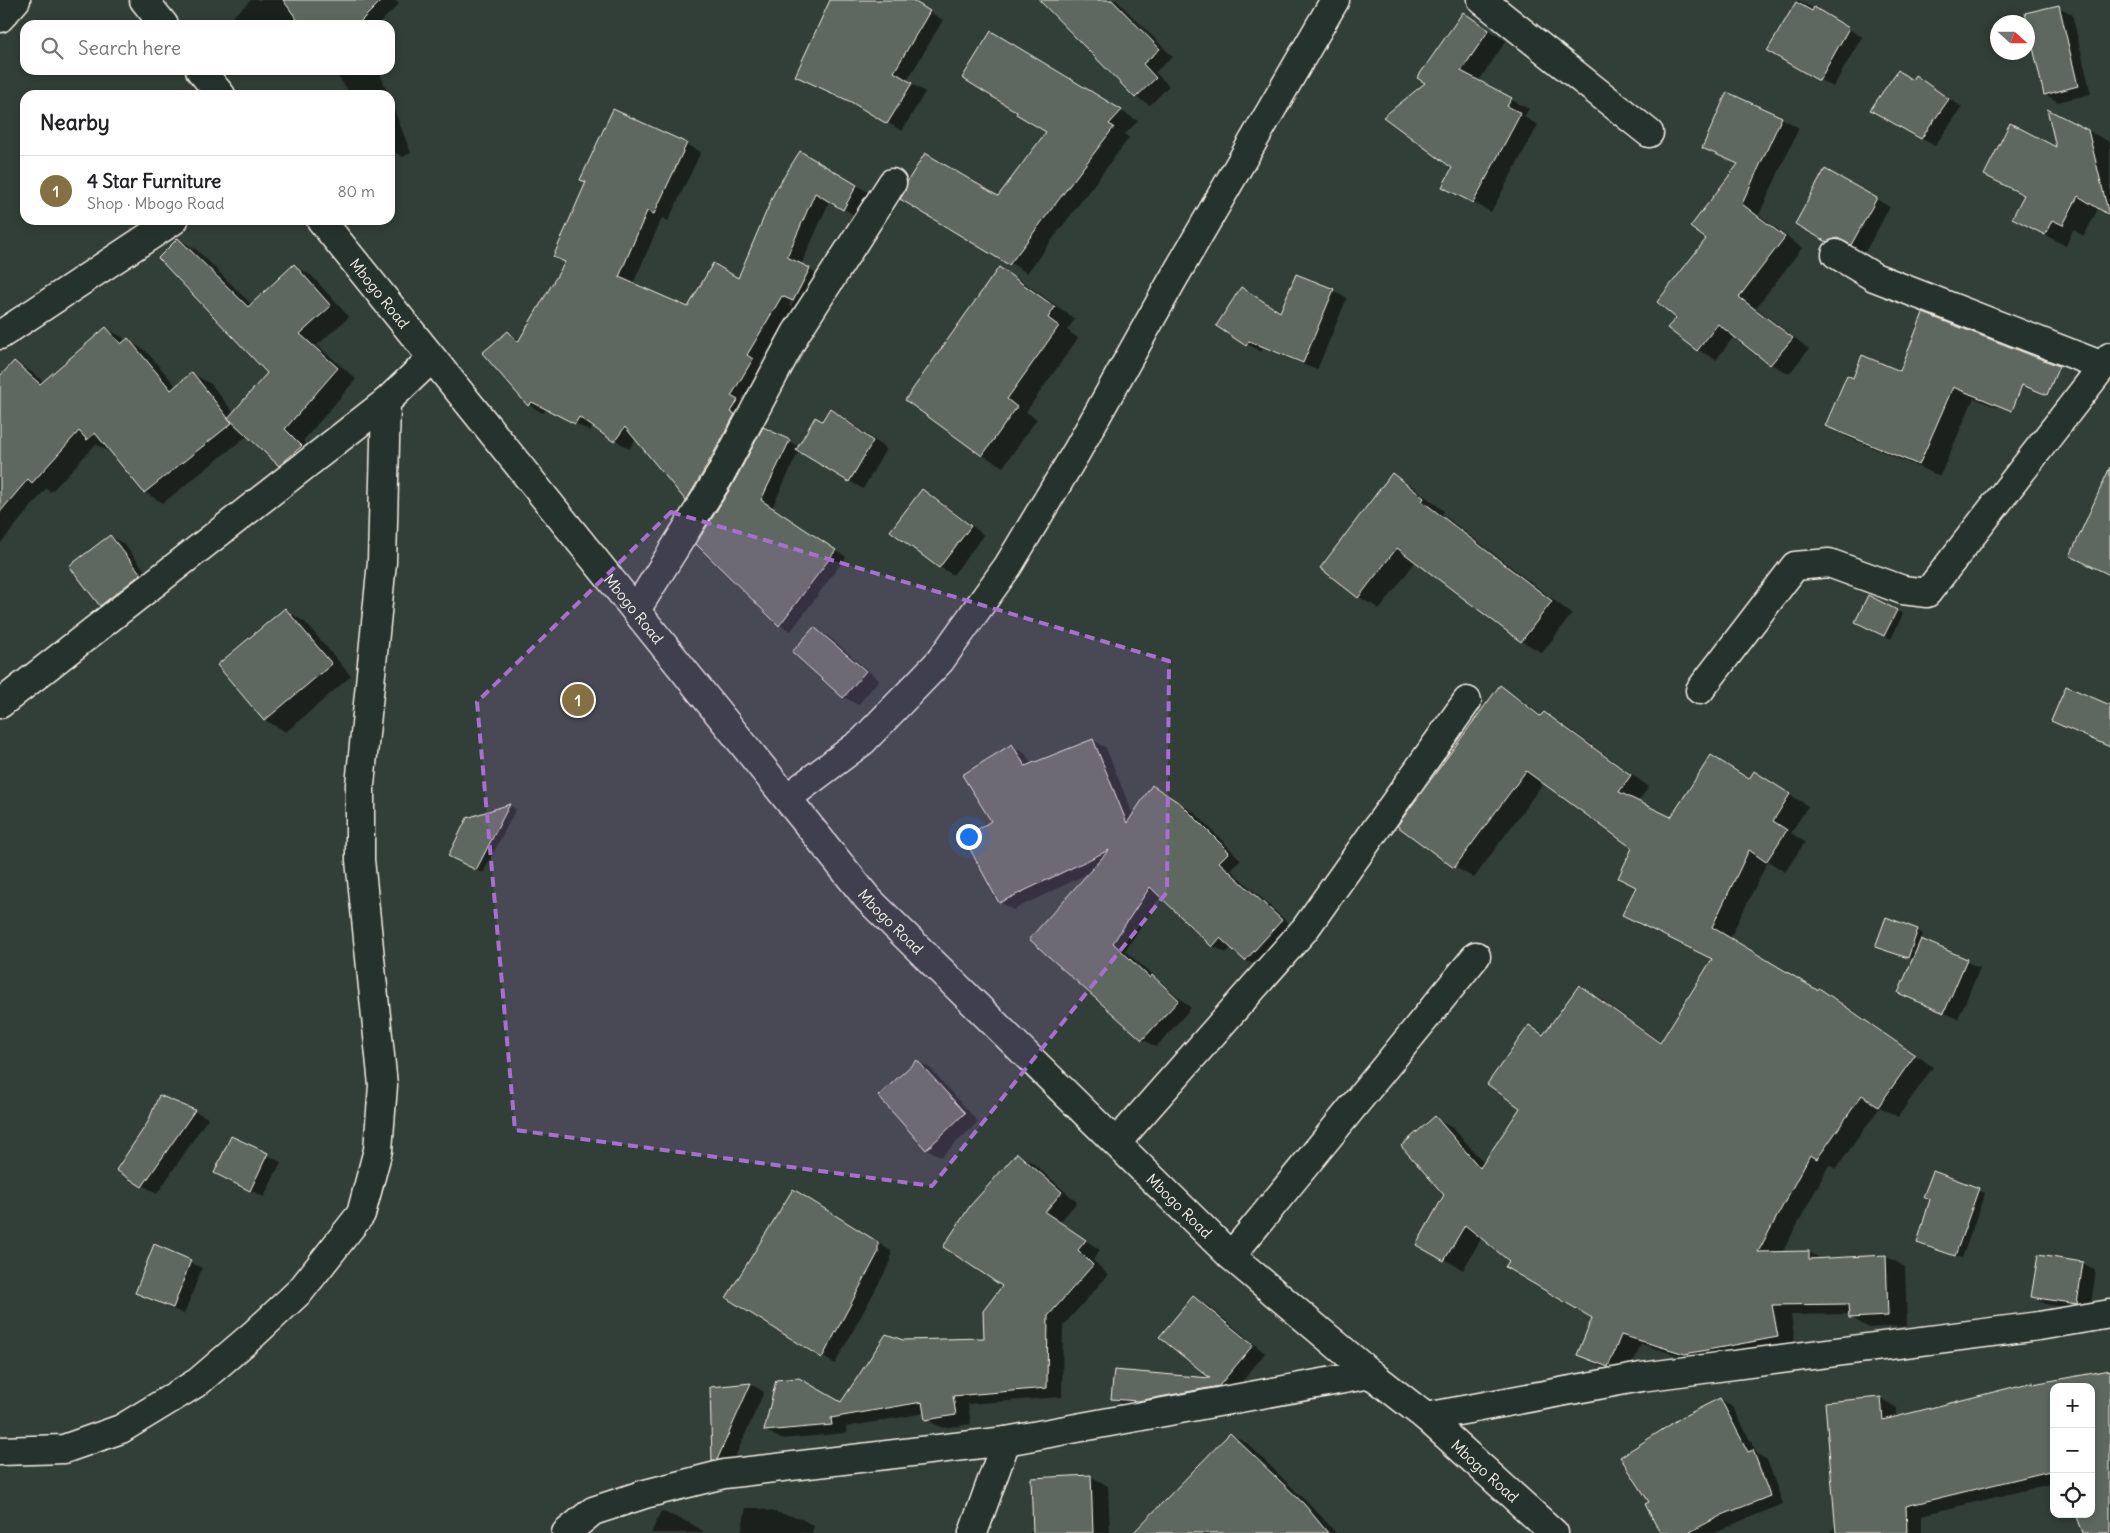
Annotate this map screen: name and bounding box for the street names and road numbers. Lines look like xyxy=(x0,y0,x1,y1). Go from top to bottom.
street label: Mbogo Road xyxy=(346,254,414,332)
street label: Mbogo Road xyxy=(600,570,668,648)
street label: Mbogo Road xyxy=(854,885,928,958)
street label: Mbogo Road xyxy=(1143,1169,1217,1242)
street label: Mbogo Road xyxy=(1448,1435,1523,1506)

